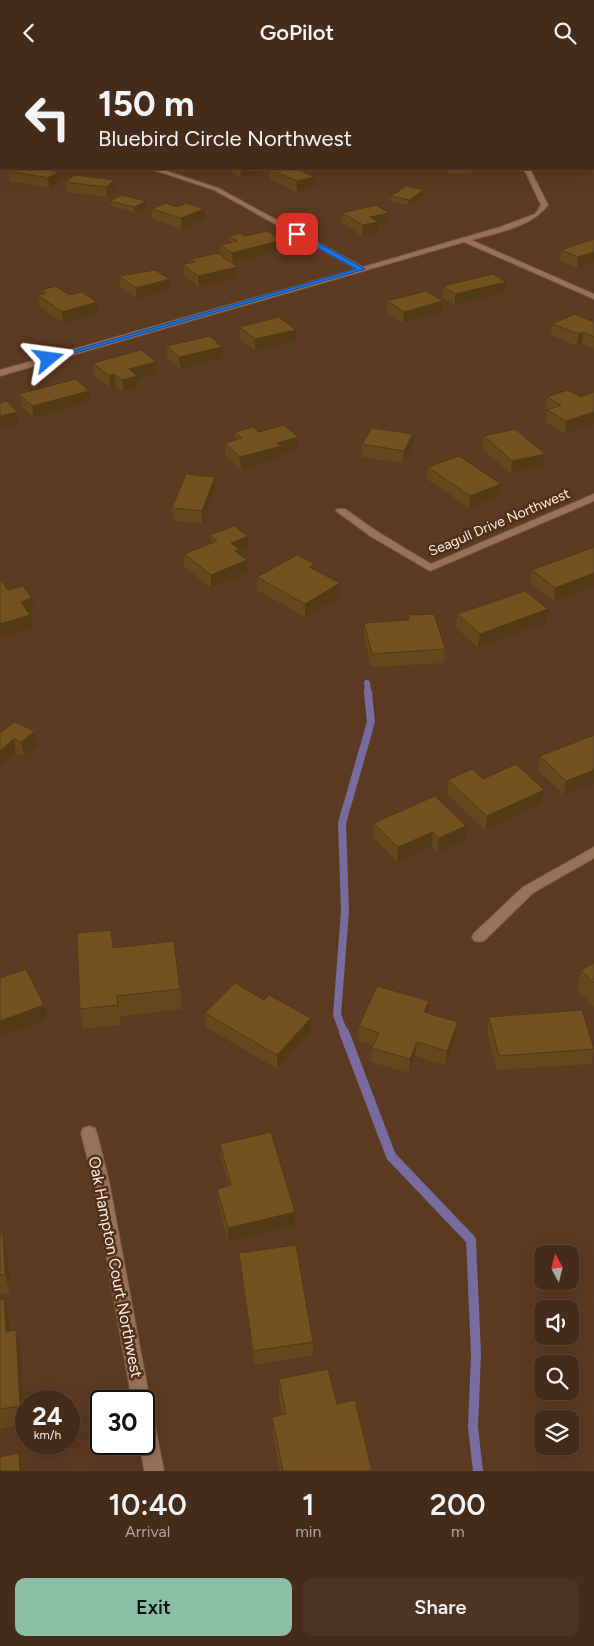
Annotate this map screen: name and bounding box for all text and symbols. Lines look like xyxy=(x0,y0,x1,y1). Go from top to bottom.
icon: back xyxy=(15,19,43,47)
text: GoPilot xyxy=(260,19,334,46)
icon: search xyxy=(551,19,579,47)
text: 150 m xyxy=(98,83,195,125)
icon: left xyxy=(15,85,80,150)
text: Bluebird Circle Northwest xyxy=(98,125,352,152)
pin xyxy=(276,213,318,255)
icon: arrive xyxy=(283,220,311,248)
position arrow xyxy=(22,332,74,384)
street label: Seagull Drive Northwest xyxy=(426,485,572,560)
street label: Oak Hampton Court Northwest xyxy=(85,1155,146,1380)
north arrow xyxy=(534,1245,579,1290)
map controls xyxy=(534,1245,579,1455)
button: sound xyxy=(534,1300,579,1345)
button: search xyxy=(534,1355,579,1400)
speed limit sign: 30 xyxy=(90,1390,155,1455)
text: 24 xyxy=(32,1401,63,1431)
button: layers xyxy=(534,1410,579,1455)
text: km/h xyxy=(34,1428,61,1442)
text: 10:40 xyxy=(108,1486,187,1523)
text: 1 xyxy=(302,1486,315,1523)
text: 200 xyxy=(430,1486,486,1523)
text: Arrival xyxy=(125,1522,170,1541)
text: min xyxy=(295,1522,322,1541)
text: m xyxy=(451,1522,465,1541)
button: Exit xyxy=(15,1578,292,1636)
button: Share xyxy=(302,1578,579,1636)

